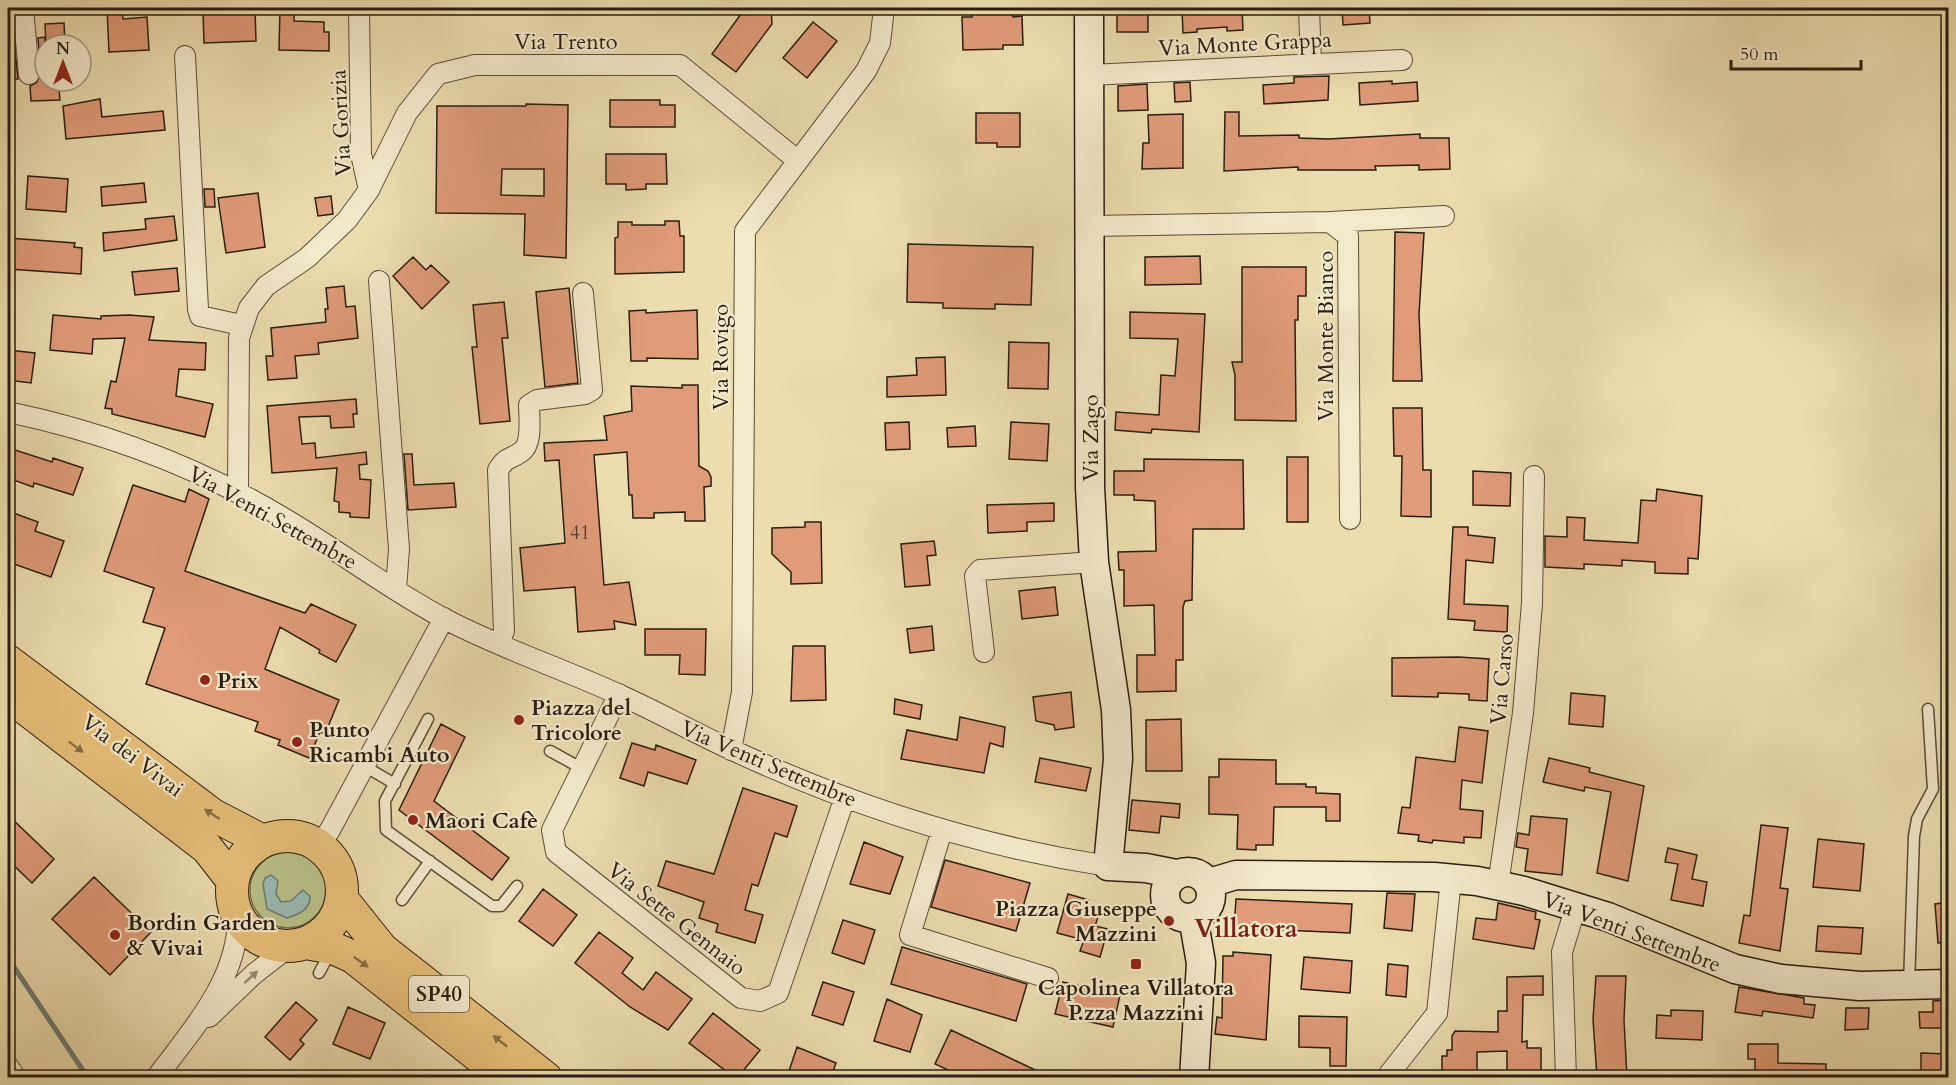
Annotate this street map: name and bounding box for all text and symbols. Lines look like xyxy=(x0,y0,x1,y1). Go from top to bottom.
street label: Via Monte Grappa xyxy=(1158,24,1333,64)
street label: Via Trento xyxy=(514,27,618,57)
north arrow xyxy=(33,33,93,93)
scale bar xyxy=(1731,33,1862,71)
text: N xyxy=(56,38,70,60)
text: 50 m xyxy=(1740,42,1779,67)
street label: Via Gorizia xyxy=(323,68,359,177)
street label: Via Monte Bianco xyxy=(1311,250,1341,421)
street label: Via Rovigo xyxy=(706,304,736,410)
street label: Via Zago xyxy=(1076,394,1106,482)
street label: Via Venti Settembre xyxy=(183,459,362,577)
house number: 41 xyxy=(570,519,590,546)
street label: Via Carso xyxy=(1483,632,1521,726)
place label: Prix xyxy=(217,666,259,696)
marker: Prix xyxy=(198,673,212,687)
place label: Piazza del Tricolore xyxy=(531,693,632,748)
street label: Via dei Vivai xyxy=(75,707,190,804)
marker: Piazza del Tricolore xyxy=(512,713,526,727)
street label: Via Venti Settembre xyxy=(676,713,861,815)
place label: Punto Ricambi Auto xyxy=(309,715,450,770)
marker: Punto Ricambi Auto xyxy=(290,735,304,749)
one-way arrow xyxy=(68,740,83,752)
place label: Maori Cafè xyxy=(425,806,538,836)
one-way arrow xyxy=(203,808,220,819)
marker: Maori Cafè xyxy=(406,813,420,827)
street label: Via Sette Gennaio xyxy=(601,855,752,983)
street label: Via Venti Settembre xyxy=(1538,884,1725,980)
place label: Piazza Giuseppe Mazzini xyxy=(995,894,1157,949)
place label: Bordin Garden & Vivai xyxy=(127,908,276,963)
district label: Villatora xyxy=(1194,911,1298,946)
marker: Piazza Giuseppe Mazzini xyxy=(1162,914,1176,928)
marker: Bordin Garden & Vivai xyxy=(108,928,122,942)
one-way arrow xyxy=(352,956,368,968)
marker: Capolinea Villatora P.zza Mazzini xyxy=(1129,957,1143,971)
one-way arrow xyxy=(244,970,259,984)
place label: Capolinea Villatora P.zza Mazzini xyxy=(1038,973,1234,1028)
road number: SP40 xyxy=(409,976,469,1012)
one-way arrow xyxy=(492,1036,507,1048)

